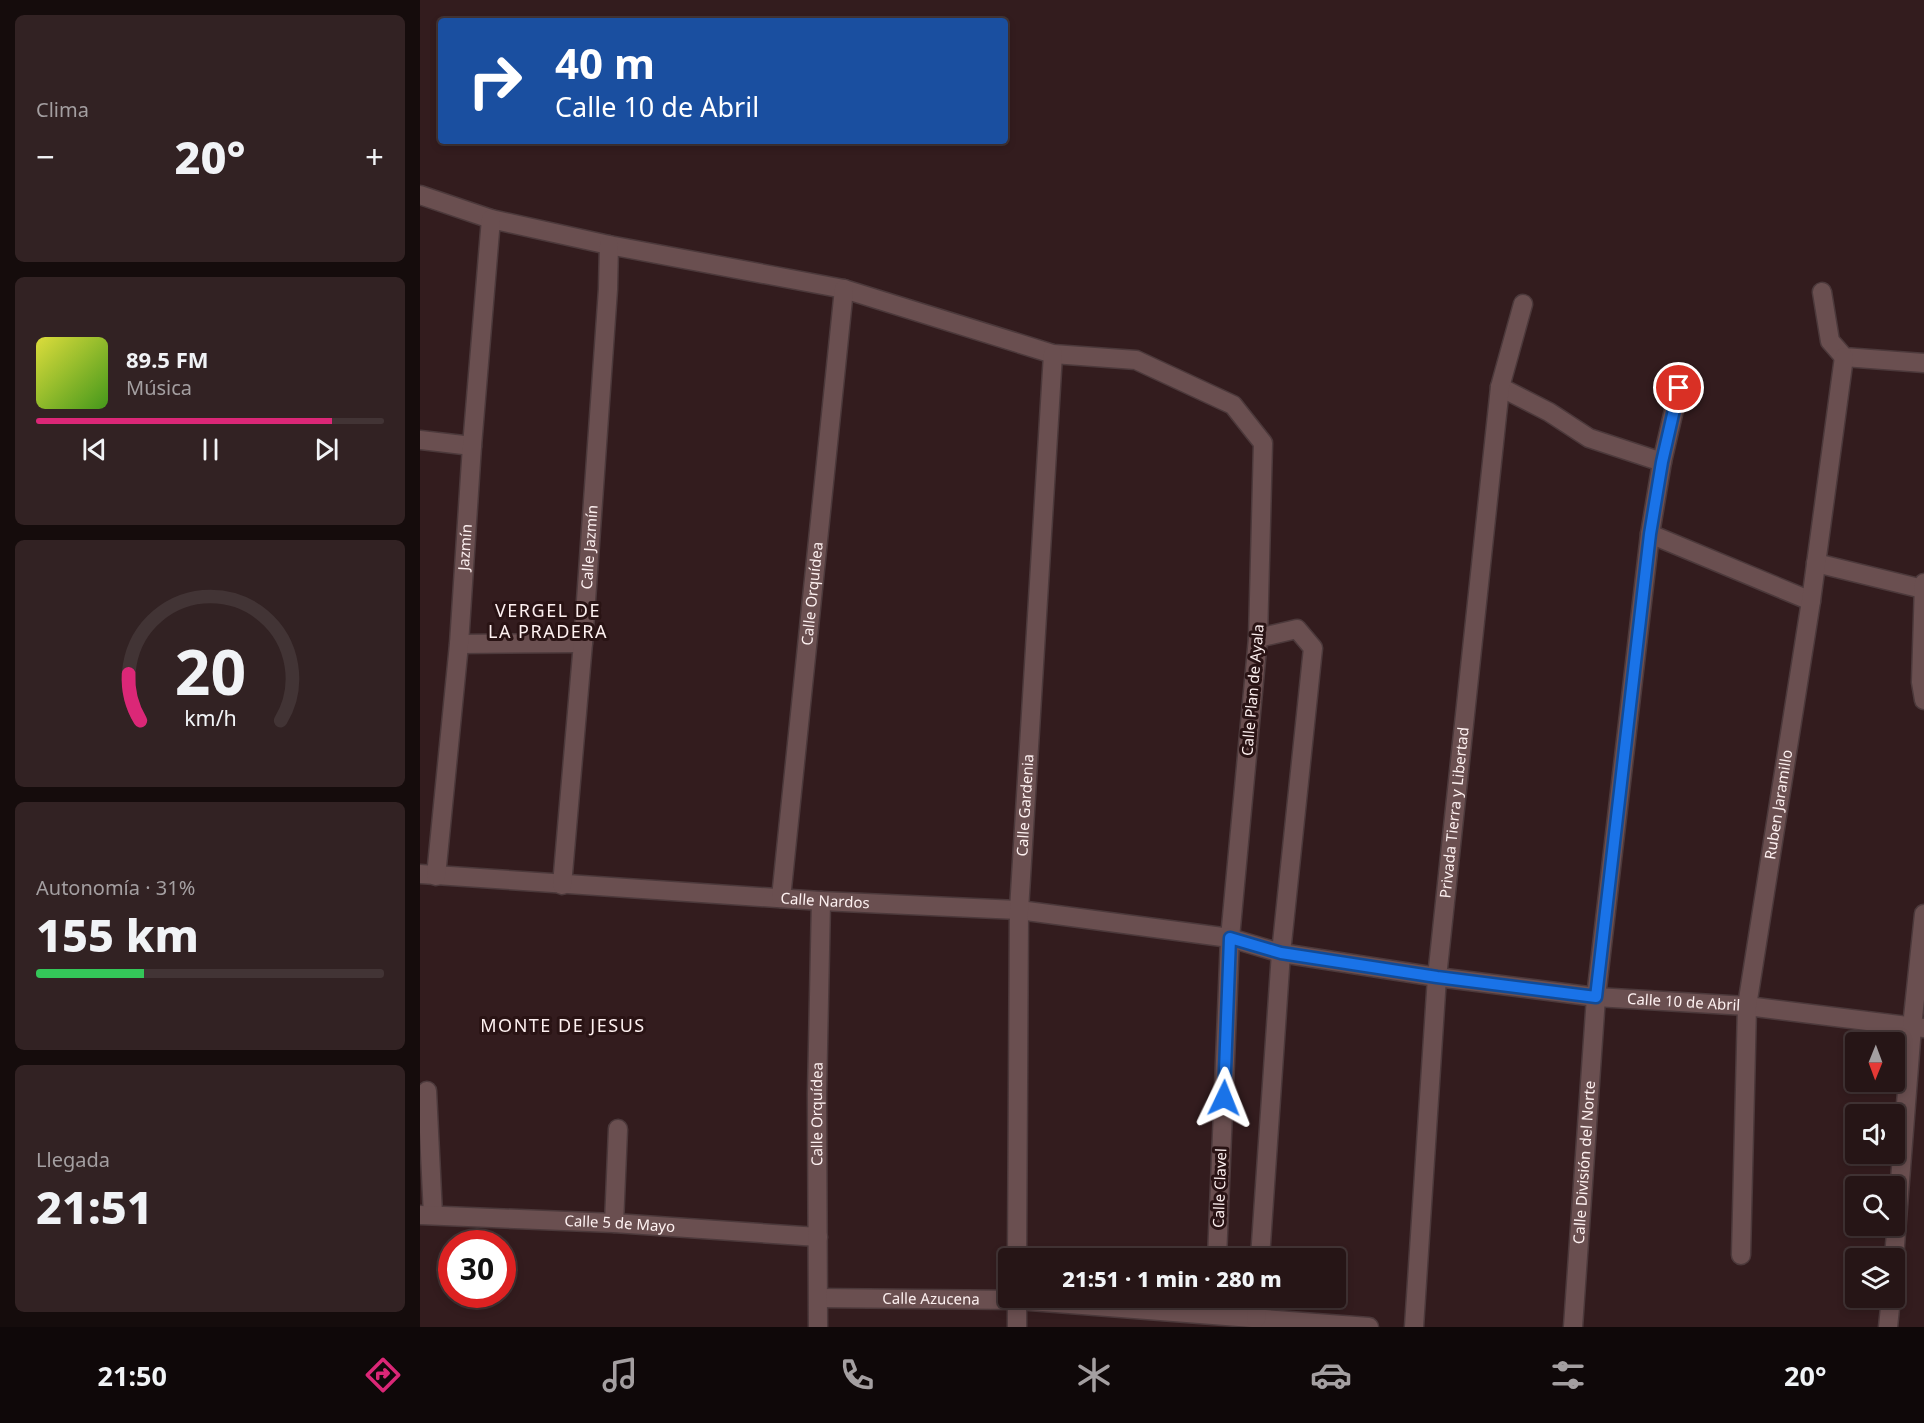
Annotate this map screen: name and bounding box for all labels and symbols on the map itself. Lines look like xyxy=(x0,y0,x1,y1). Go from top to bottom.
pin xyxy=(1653,362,1704,413)
street label: Calle Jazmín xyxy=(576,504,602,590)
street label: Jazmín xyxy=(453,523,476,573)
street label: Calle Orquídea xyxy=(796,541,827,646)
district label: VERGEL DE LA PRADERA xyxy=(488,598,608,643)
street label: Calle Plan de Ayala xyxy=(1236,623,1268,757)
street label: Privada Tierra y Libertad xyxy=(1434,726,1473,899)
street label: Ruben Jaramillo xyxy=(1759,748,1796,861)
street label: Calle Gardenia xyxy=(1011,753,1038,857)
street label: Calle Nardos xyxy=(780,887,870,912)
street label: Calle 10 de Abril xyxy=(1626,988,1741,1015)
district label: MONTE DE JESUS xyxy=(480,1013,646,1037)
north arrow xyxy=(1845,1032,1905,1092)
street label: Calle Orquídea xyxy=(806,1062,827,1166)
position arrow xyxy=(1192,1066,1256,1130)
street label: Calle División del Norte xyxy=(1568,1080,1599,1245)
street label: Calle Clavel xyxy=(1208,1148,1230,1228)
street label: Calle 5 de Mayo xyxy=(564,1210,676,1236)
speed limit sign: 30 xyxy=(438,1230,516,1308)
street label: Calle Azucena xyxy=(882,1288,980,1309)

